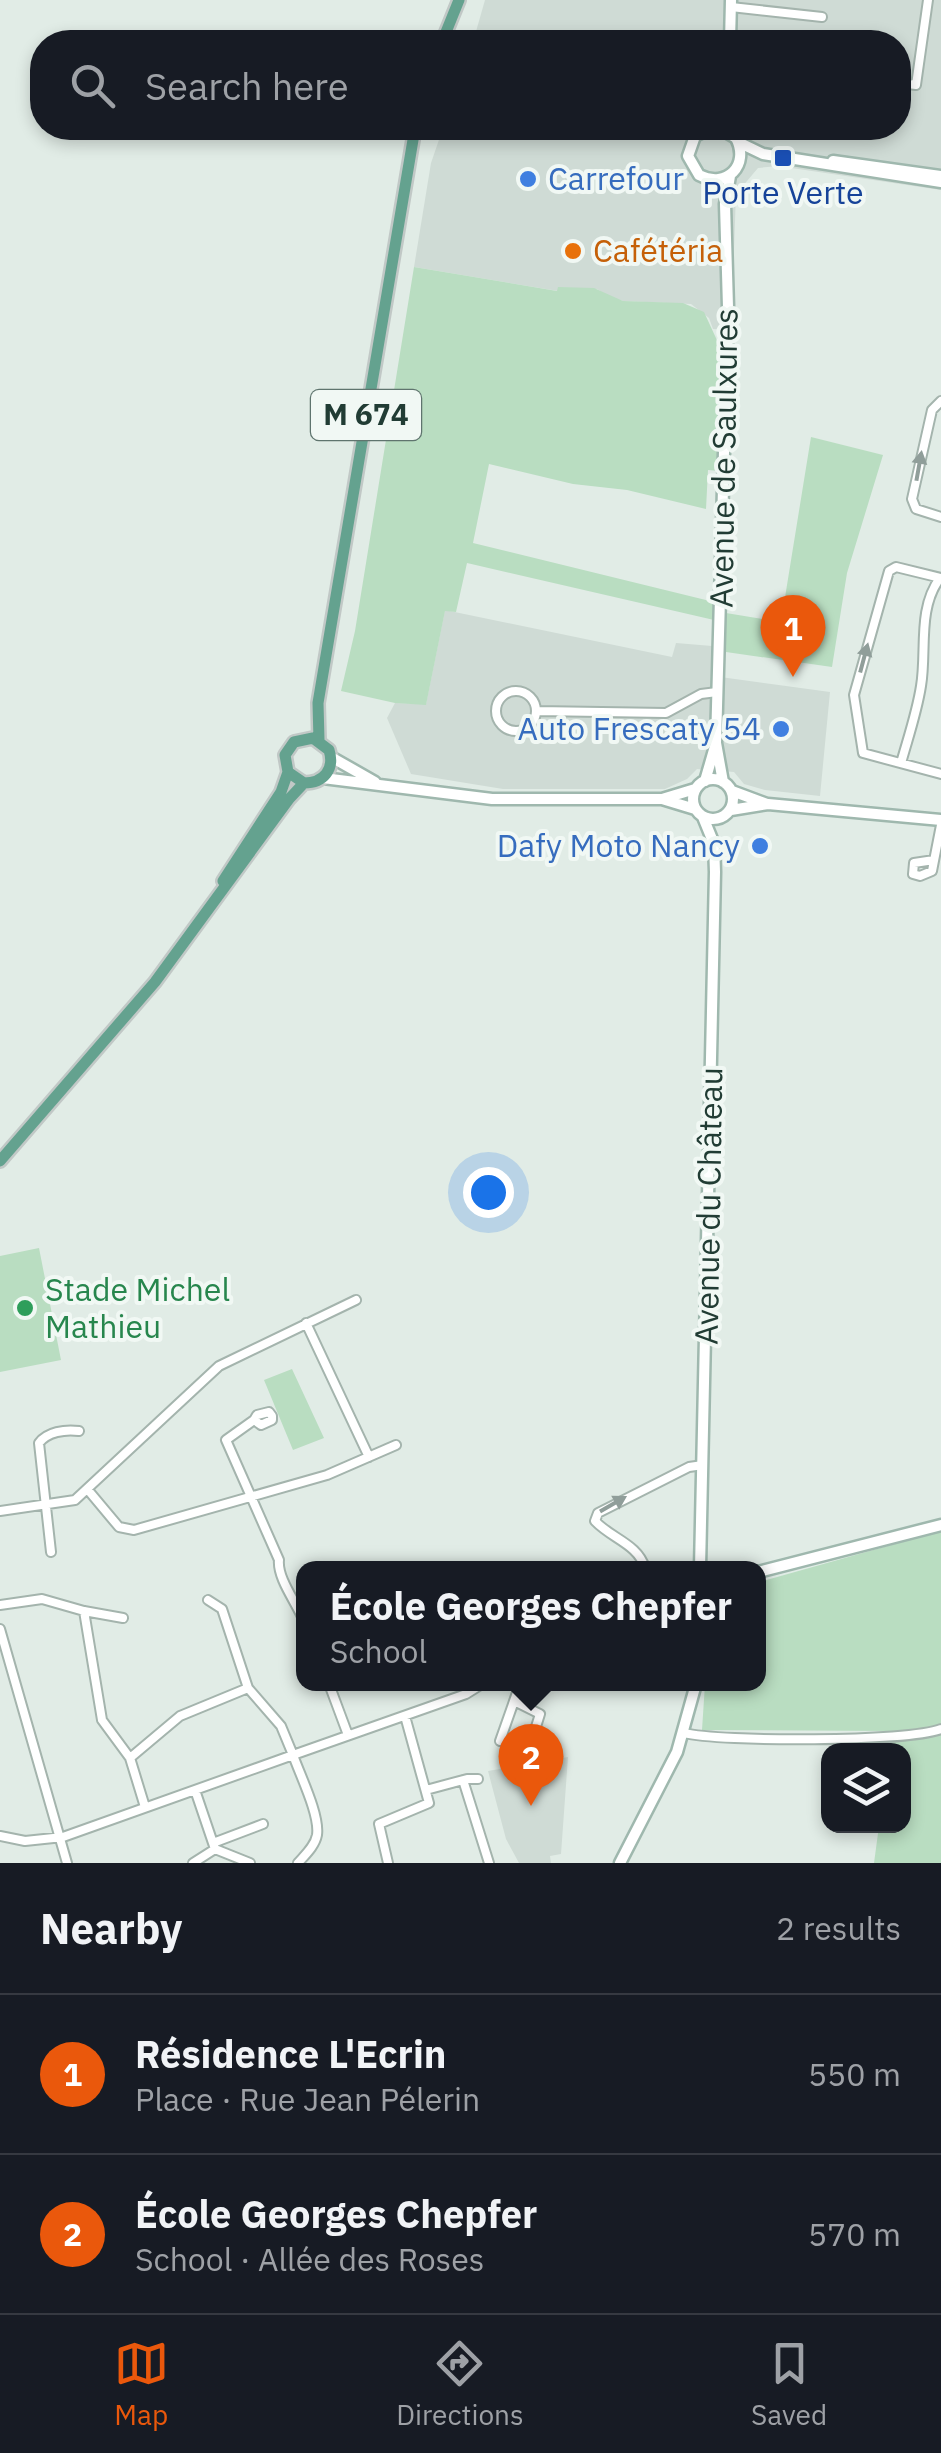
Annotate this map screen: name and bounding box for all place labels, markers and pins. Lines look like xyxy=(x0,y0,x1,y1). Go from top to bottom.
marker: Porte Verte xyxy=(772,147,794,169)
place label: Carrefour xyxy=(548,157,684,199)
marker: Carrefour xyxy=(517,168,539,190)
place label: Porte Verte xyxy=(702,171,864,213)
place label: Cafétéria xyxy=(593,229,723,271)
marker: Cafétéria xyxy=(562,240,584,262)
pin: 1 xyxy=(760,594,826,677)
place label: Auto Frescaty 54 xyxy=(517,707,761,749)
marker: Auto Frescaty 54 xyxy=(770,718,792,740)
place label: Dafy Moto Nancy xyxy=(497,824,740,866)
marker: Dafy Moto Nancy xyxy=(749,835,771,857)
place label: Stade Michel Mathieu xyxy=(45,1268,230,1347)
marker: Stade Michel Mathieu xyxy=(14,1297,36,1319)
pin: 2 xyxy=(498,1724,564,1806)

